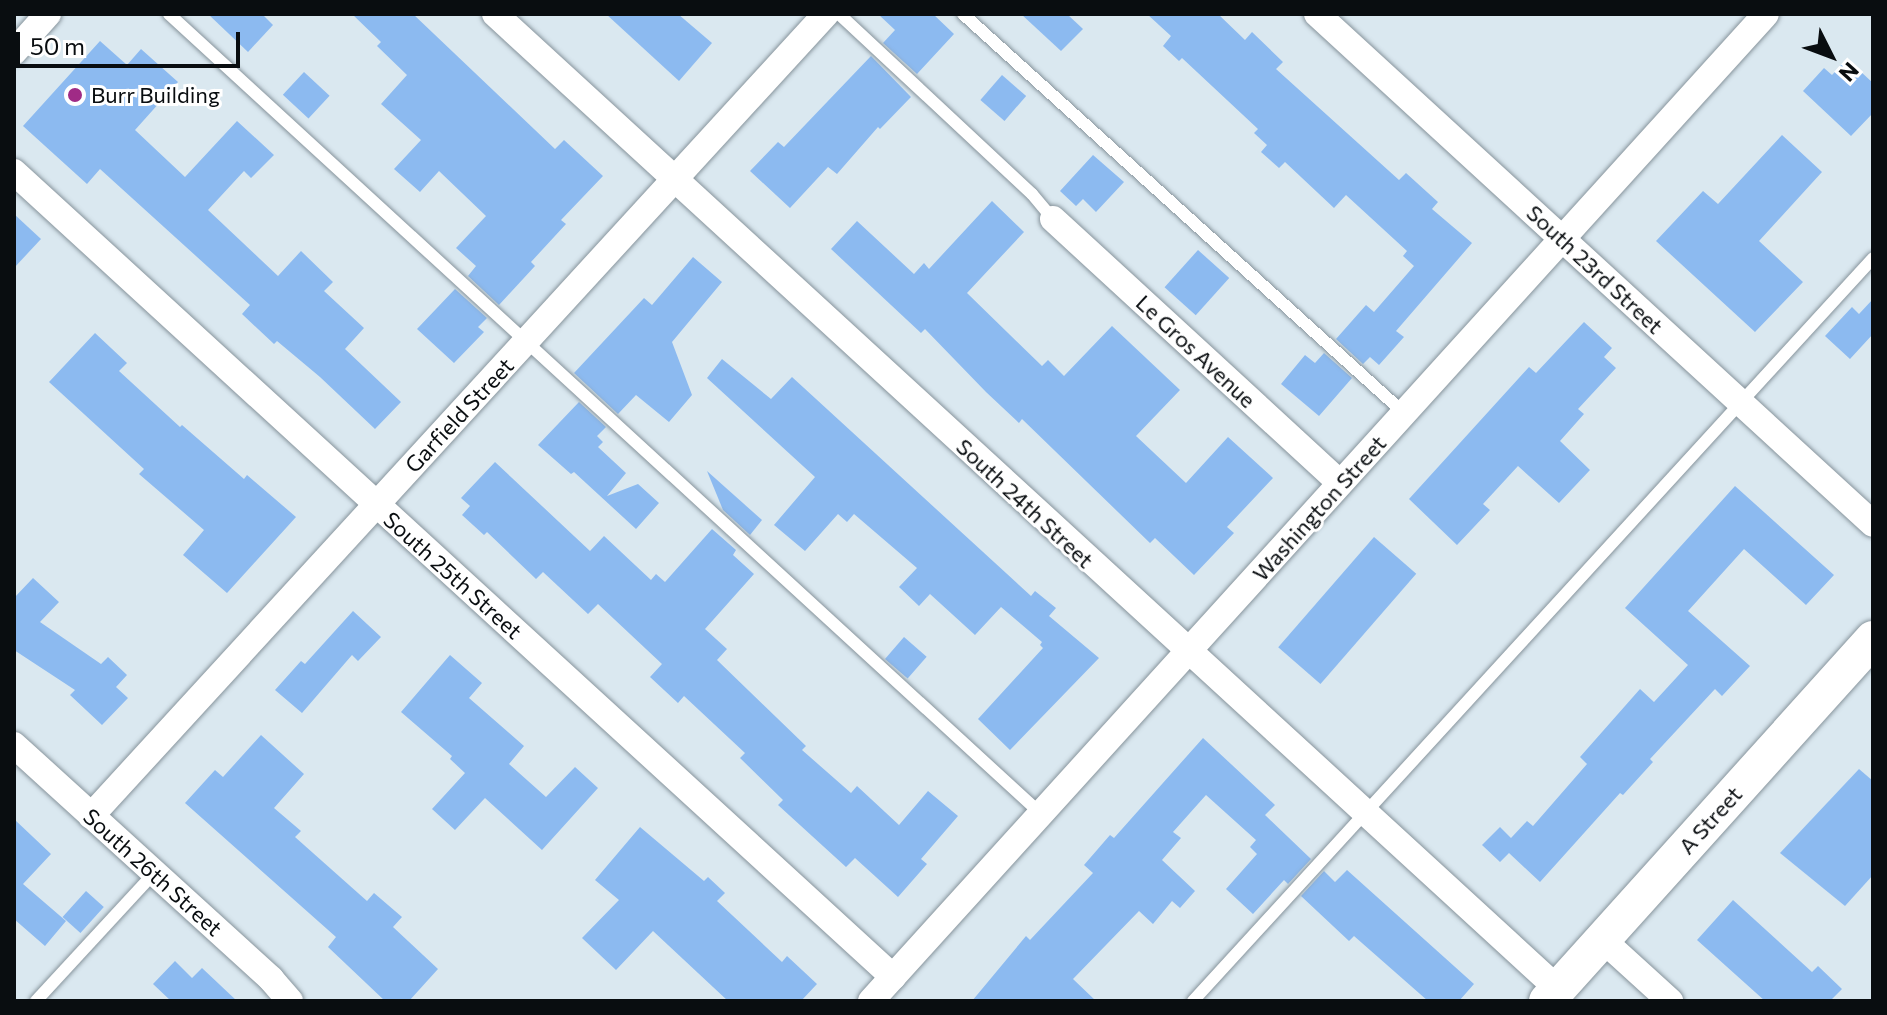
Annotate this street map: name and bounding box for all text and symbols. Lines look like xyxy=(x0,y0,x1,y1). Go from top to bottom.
scale bar xyxy=(20,16,244,66)
north arrow xyxy=(1791,16,1871,96)
text: 50 m xyxy=(30,31,85,60)
text: N xyxy=(1834,57,1865,88)
place label: Burr Building xyxy=(91,82,220,108)
marker: Burr Building xyxy=(66,86,84,104)
street label: South 23rd Street xyxy=(1521,199,1669,339)
street label: Le Gros Avenue xyxy=(1131,289,1261,413)
street label: Garfield Street xyxy=(399,352,519,478)
street label: Washington Street xyxy=(1247,430,1391,586)
street label: South 24th Street xyxy=(951,433,1099,573)
street label: South 25th Street xyxy=(378,506,528,644)
street label: A Street xyxy=(1673,781,1747,859)
street label: South 26th Street xyxy=(78,803,228,941)

